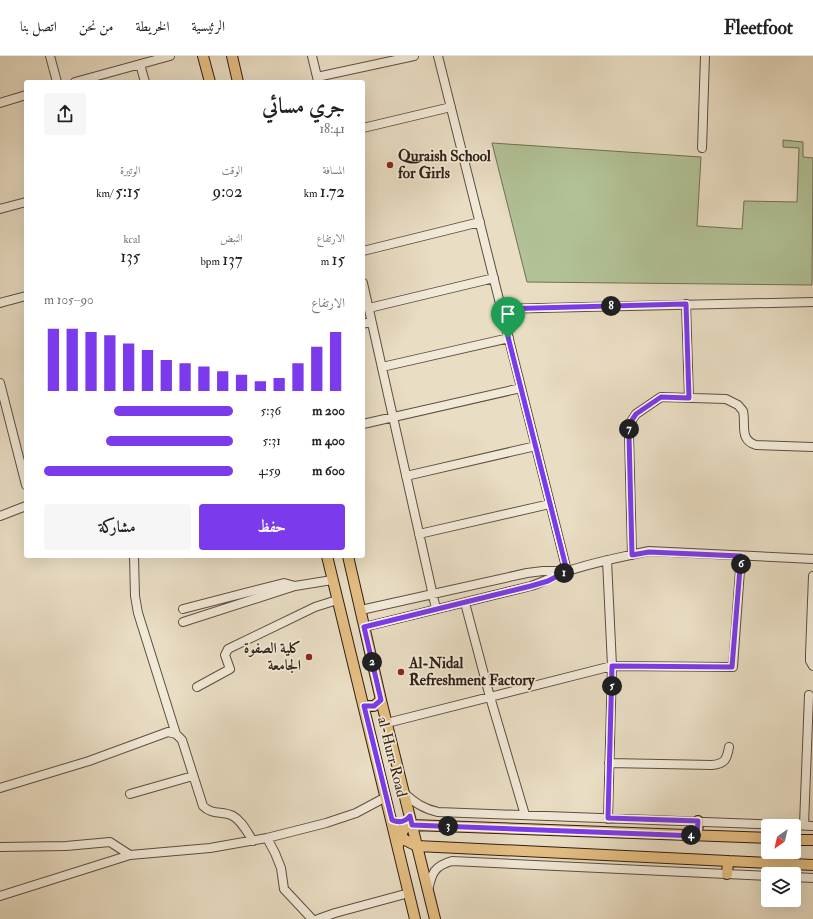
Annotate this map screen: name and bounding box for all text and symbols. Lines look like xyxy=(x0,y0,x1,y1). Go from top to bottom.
text: Fleetfoot xyxy=(724,16,793,40)
text: اتصل بنا xyxy=(20,18,57,35)
text: من نحن xyxy=(79,18,113,35)
text: الخريطة xyxy=(135,18,169,35)
text: الرئيسية xyxy=(191,18,225,35)
text: جري مسائي xyxy=(262,92,345,120)
button: share xyxy=(44,93,86,135)
text: 18:41 xyxy=(319,121,345,137)
place label: Quraish School for Girls xyxy=(398,147,491,183)
marker: Quraish School for Girls xyxy=(385,160,395,170)
text: الوتيرة xyxy=(120,164,140,177)
text: الوقت xyxy=(222,164,243,177)
text: المسافة xyxy=(323,164,345,177)
text: 5:15 xyxy=(115,181,140,202)
text: 9:02 xyxy=(212,181,243,202)
text: 1.72 xyxy=(320,181,345,202)
text: /km xyxy=(96,187,115,200)
text: km xyxy=(304,187,320,200)
text: النبض xyxy=(220,232,243,245)
text: الارتفاع xyxy=(316,232,345,245)
text: kcal xyxy=(123,233,140,246)
text: 135 xyxy=(120,246,140,267)
text: 137 xyxy=(222,249,243,270)
text: 15 xyxy=(332,249,345,270)
text: bpm xyxy=(200,255,222,268)
text: m xyxy=(321,255,332,268)
text: 90–105 m xyxy=(44,292,94,308)
text: الارتفاع xyxy=(311,295,345,311)
pin: 8 xyxy=(601,296,621,316)
pin xyxy=(491,297,525,338)
text: 8 xyxy=(608,299,614,312)
icon: arrive xyxy=(497,303,519,325)
text: 5:36 xyxy=(261,403,281,419)
text: 200 m xyxy=(312,403,345,419)
pin: 7 xyxy=(619,419,639,439)
text: 7 xyxy=(626,422,632,435)
text: 5:31 xyxy=(262,433,281,449)
text: 400 m xyxy=(312,433,345,449)
text: 4:59 xyxy=(258,463,281,479)
text: 600 m xyxy=(312,463,345,479)
button: مشاركة xyxy=(44,504,191,550)
button: حفظ xyxy=(199,504,345,550)
pin: 6 xyxy=(731,554,751,574)
text: 6 xyxy=(738,557,744,570)
pin: 1 xyxy=(554,563,574,583)
text: 1 xyxy=(562,566,566,579)
place label: كلية الصفوة الجامعة xyxy=(244,639,301,675)
marker: كلية الصفوة الجامعة xyxy=(304,652,314,662)
pin: 2 xyxy=(362,652,382,672)
place label: Al-Nidal Refreshment Factory xyxy=(408,654,536,691)
text: 2 xyxy=(369,655,375,668)
marker: Al-Nidal Refreshment Factory xyxy=(396,667,406,677)
pin: 5 xyxy=(602,676,622,696)
text: 5 xyxy=(610,679,614,692)
street label: al-Hurr Road xyxy=(373,715,411,800)
pin: 3 xyxy=(438,816,458,836)
text: 3 xyxy=(446,819,450,832)
north arrow xyxy=(761,819,801,859)
map controls xyxy=(761,819,801,907)
pin: 4 xyxy=(681,825,701,845)
text: 4 xyxy=(688,828,694,841)
button: layers xyxy=(761,867,801,907)

